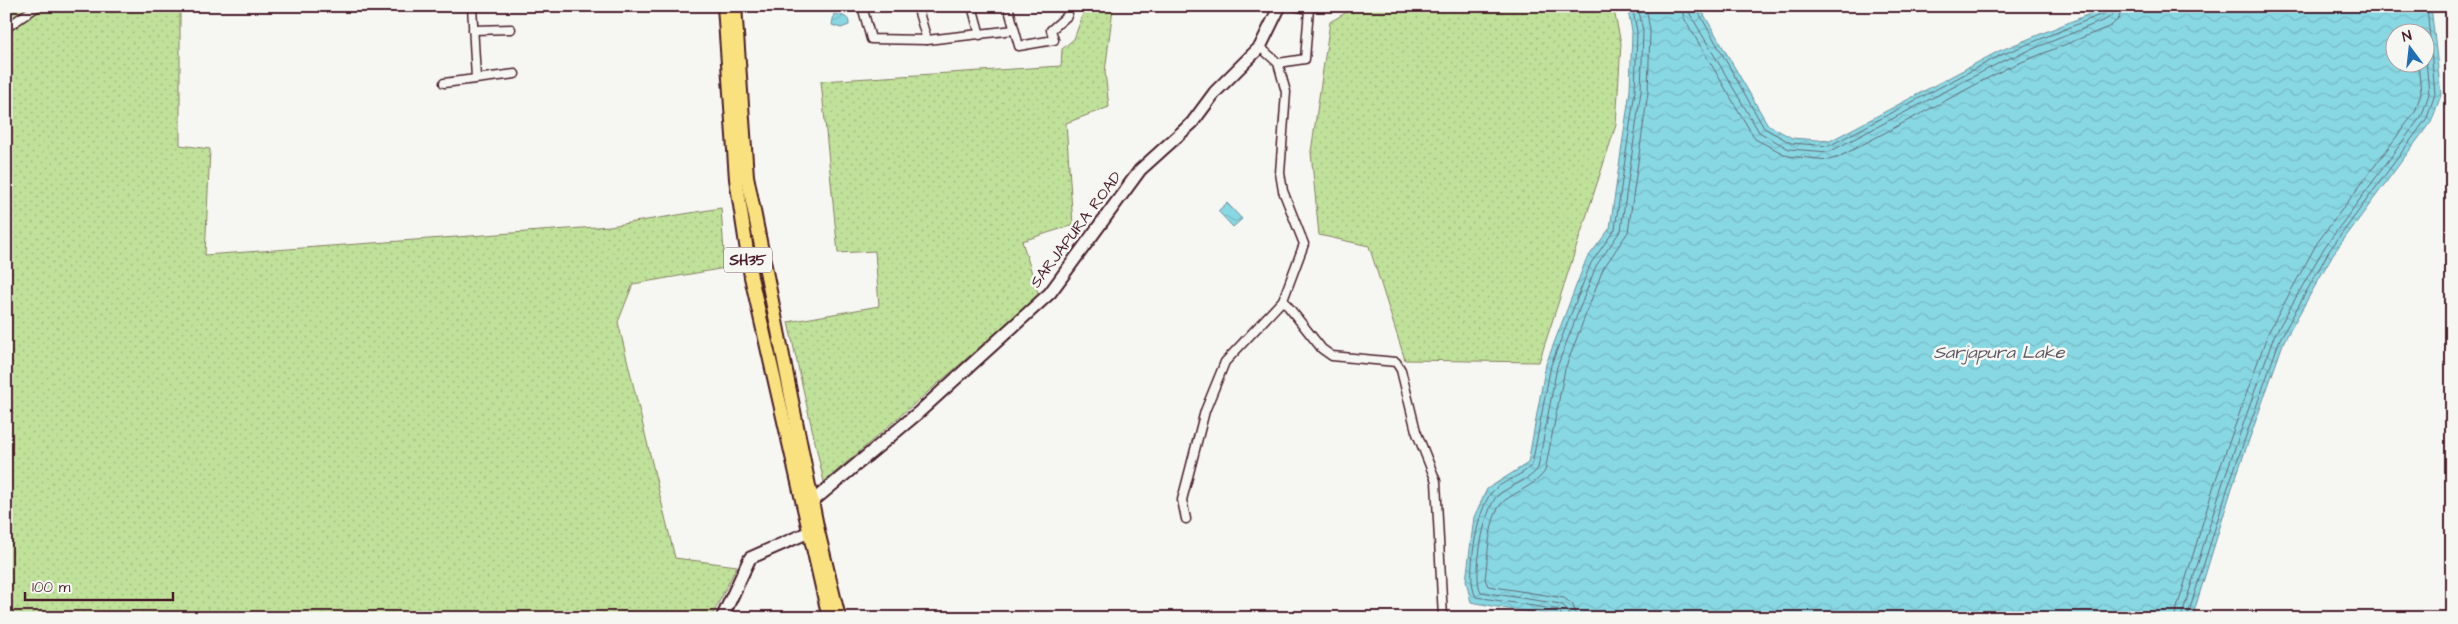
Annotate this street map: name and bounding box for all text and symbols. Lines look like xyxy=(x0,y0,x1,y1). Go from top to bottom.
north arrow xyxy=(2386,22,2436,72)
text: N xyxy=(2400,26,2414,47)
street label: SARJAPURA ROAD xyxy=(1025,167,1127,292)
road number: SH35 xyxy=(724,248,772,272)
water label: Sarjapura Lake xyxy=(1934,340,2066,365)
scale bar xyxy=(25,569,172,601)
text: 100 m xyxy=(32,577,71,598)

